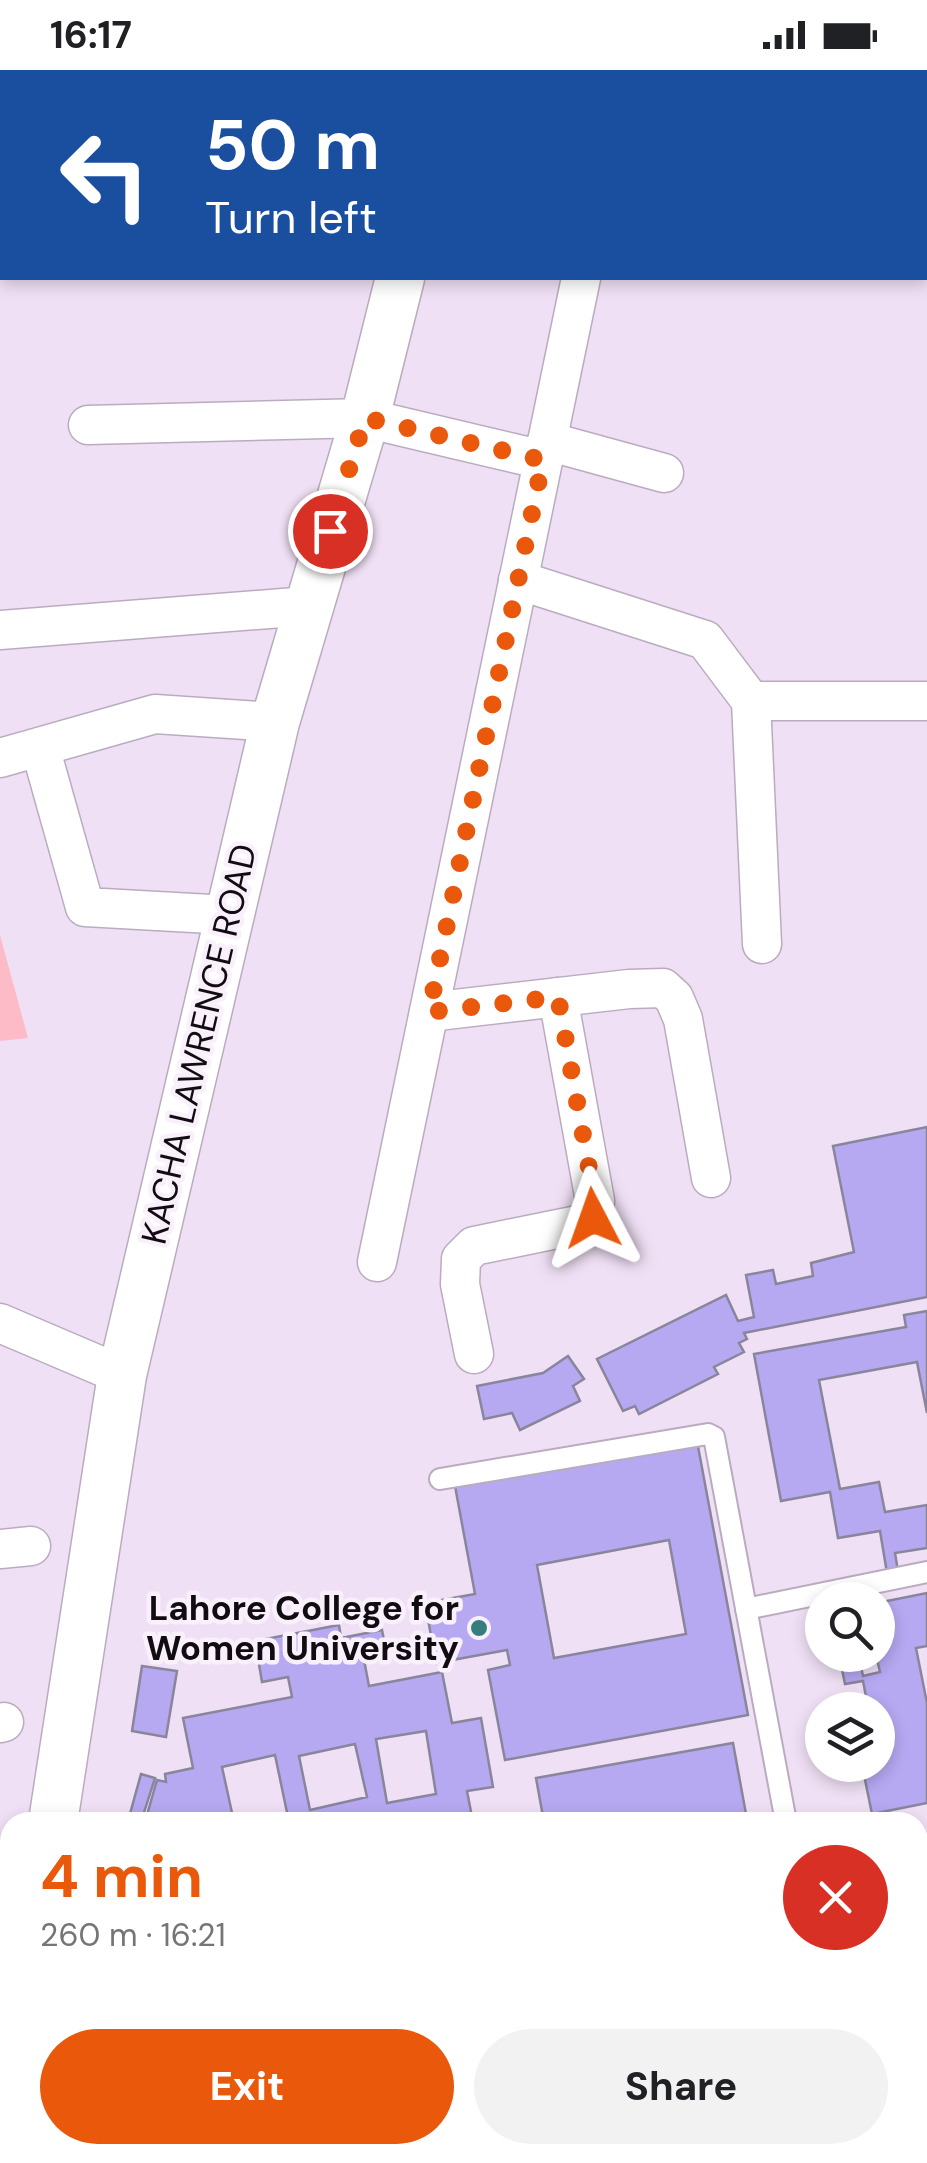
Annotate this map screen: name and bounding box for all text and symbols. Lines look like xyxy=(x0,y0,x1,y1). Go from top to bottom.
text: 16:17 xyxy=(50,10,132,60)
text: 50 m xyxy=(205,100,380,191)
icon: left xyxy=(40,110,170,240)
text: Turn left xyxy=(205,188,377,247)
pin xyxy=(288,489,373,574)
icon: arrive xyxy=(303,504,358,559)
street label: KACHA LAWRENCE ROAD xyxy=(131,839,267,1249)
position arrow xyxy=(541,1166,645,1270)
map controls xyxy=(805,1582,895,1782)
button: search xyxy=(805,1582,895,1672)
place label: Lahore College for Women University xyxy=(146,1585,459,1671)
marker: Lahore College for Women University xyxy=(468,1617,490,1639)
button: layers xyxy=(805,1692,895,1782)
text: 4 min xyxy=(40,1837,203,1916)
button: close xyxy=(783,1845,888,1950)
text: 260 m · 16:21 xyxy=(40,1914,226,1956)
button: Exit xyxy=(40,2029,454,2144)
button: Share xyxy=(474,2029,888,2144)

